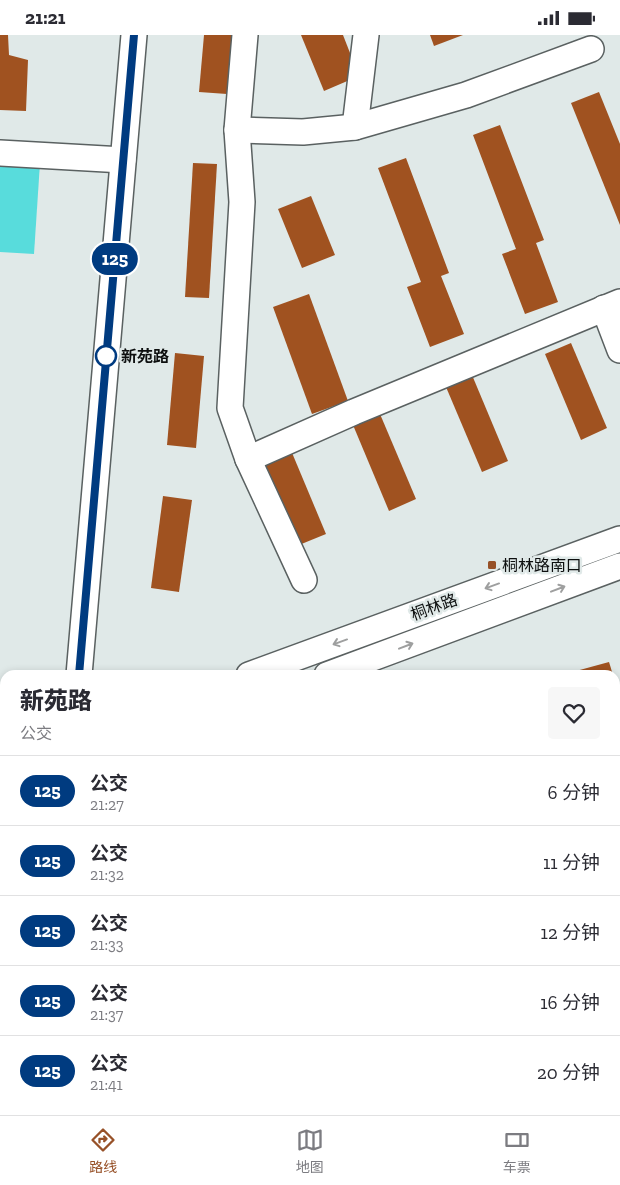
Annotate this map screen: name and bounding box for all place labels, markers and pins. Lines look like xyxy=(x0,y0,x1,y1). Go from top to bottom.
marker: 新苑路 xyxy=(95,345,117,367)
place label: 新苑路 xyxy=(121,347,169,366)
place label: 桐林路南口 xyxy=(502,556,582,575)
marker: 桐林路南口 xyxy=(486,559,498,571)

